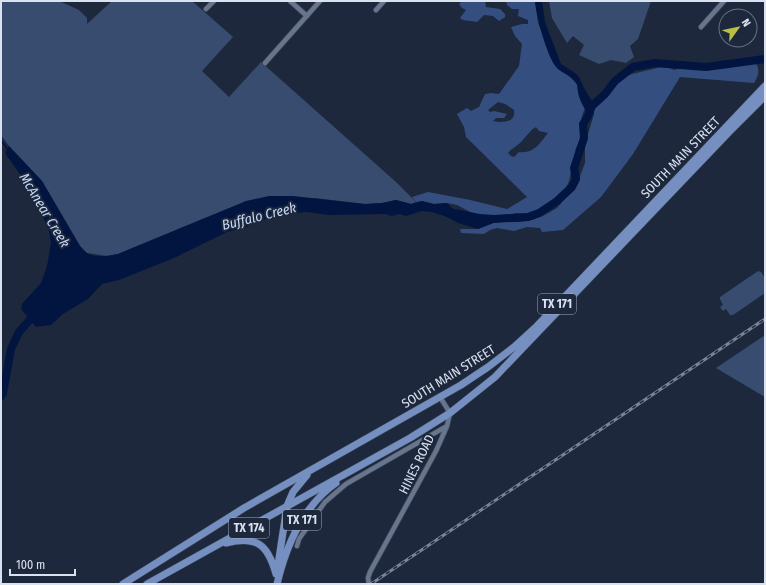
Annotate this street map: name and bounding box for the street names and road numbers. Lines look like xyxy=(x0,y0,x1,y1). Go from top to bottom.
street label: SOUTH MAIN STREET xyxy=(638,114,723,201)
road number: TX 171 xyxy=(538,294,576,314)
street label: SOUTH MAIN STREET xyxy=(399,342,498,411)
street label: HINES ROAD xyxy=(396,432,437,496)
road number: TX 171 xyxy=(283,510,321,530)
road number: TX 174 xyxy=(229,518,269,538)

